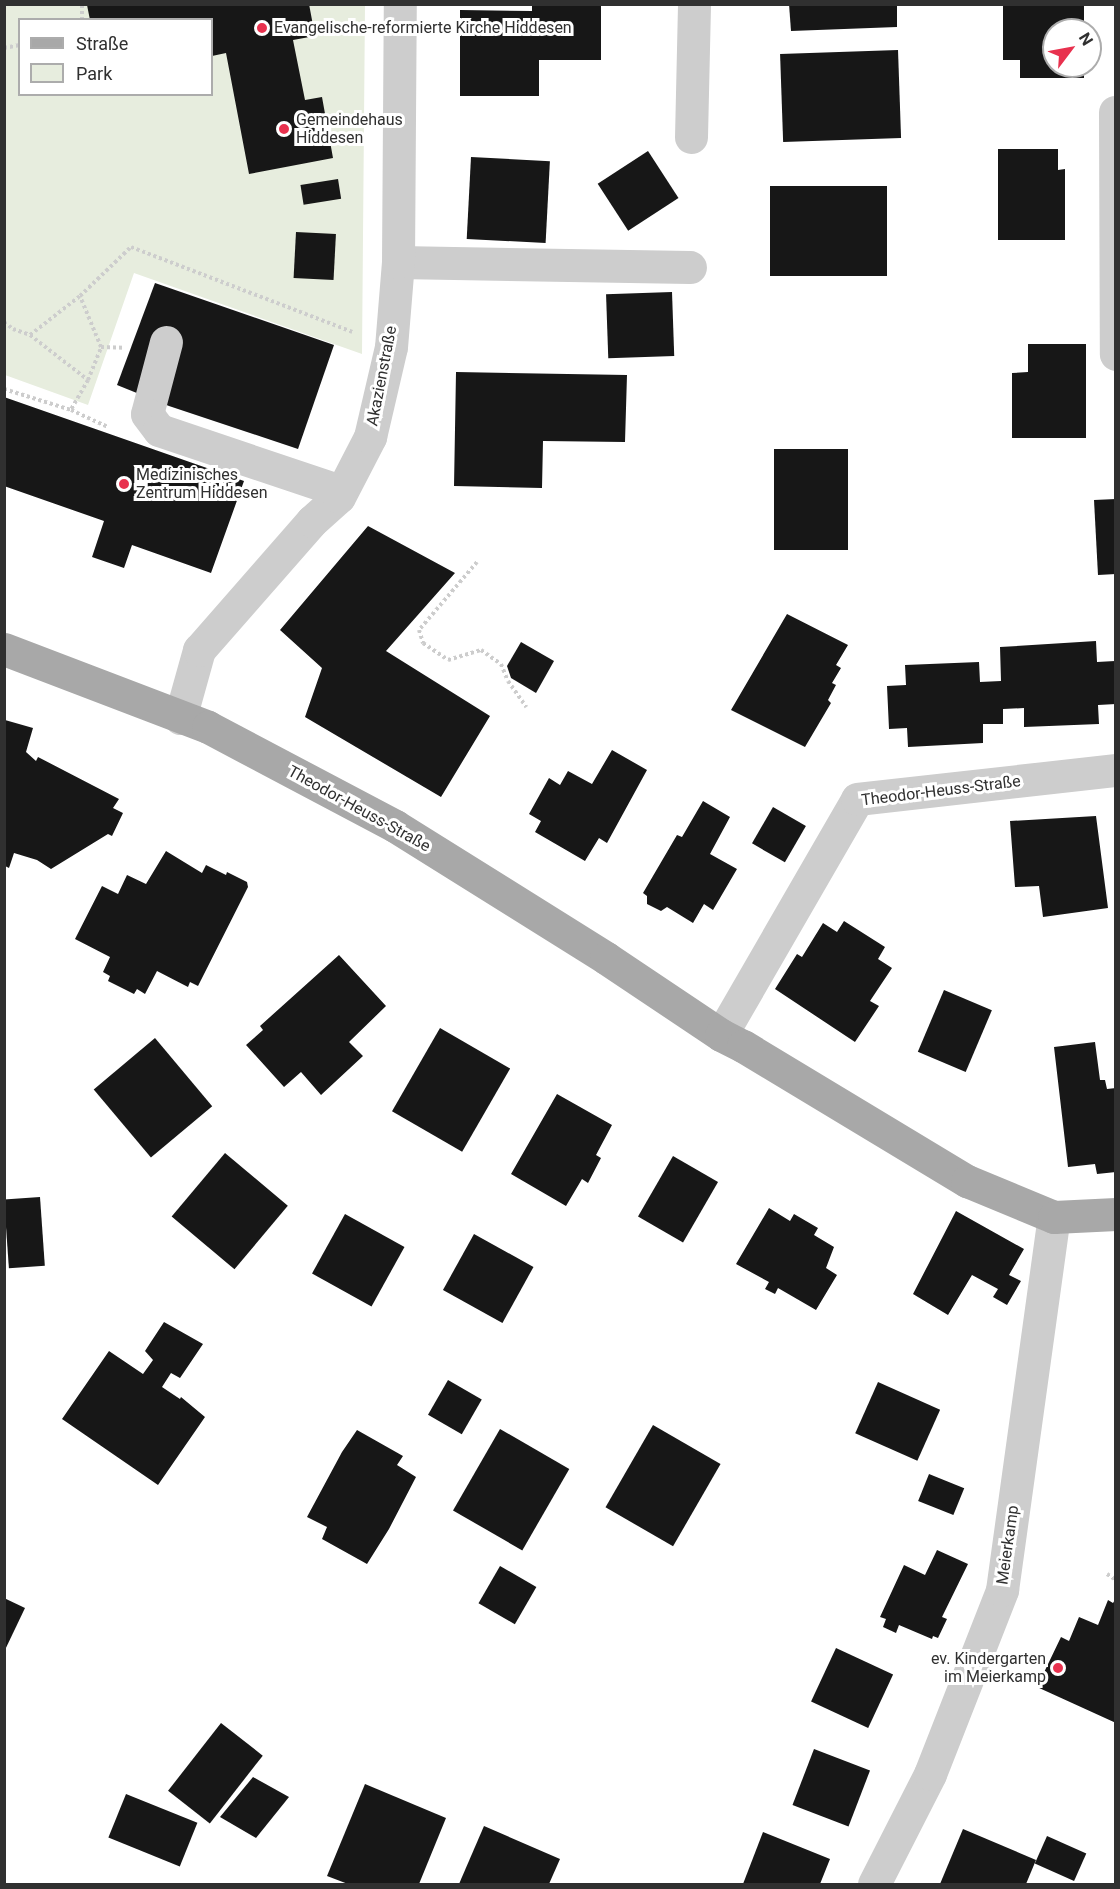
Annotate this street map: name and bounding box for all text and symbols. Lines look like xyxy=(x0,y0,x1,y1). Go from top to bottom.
legend xyxy=(18,18,213,96)
place label: Evangelische-reformierte Kirche Hiddesen xyxy=(274,18,572,38)
north arrow xyxy=(1042,18,1102,78)
marker: Evangelische-reformierte Kirche Hiddesen xyxy=(255,21,269,35)
text: N xyxy=(1075,29,1097,49)
text: Straße xyxy=(76,33,128,54)
text: Park xyxy=(76,63,112,84)
place label: Gemeindehaus Hiddesen xyxy=(296,110,403,148)
marker: Gemeindehaus Hiddesen xyxy=(277,122,291,136)
street label: Akazienstraße xyxy=(363,324,401,428)
place label: Medizinisches Zentrum Hiddesen xyxy=(136,465,268,503)
marker: Medizinisches Zentrum Hiddesen xyxy=(117,477,131,491)
street label: Theodor-Heuss-Straße xyxy=(284,762,434,856)
street label: Theodor-Heuss-Straße xyxy=(860,772,1022,810)
street label: Meierkamp xyxy=(993,1504,1023,1586)
place label: ev. Kindergarten im Meierkamp xyxy=(931,1649,1046,1687)
marker: ev. Kindergarten im Meierkamp xyxy=(1051,1661,1065,1675)

